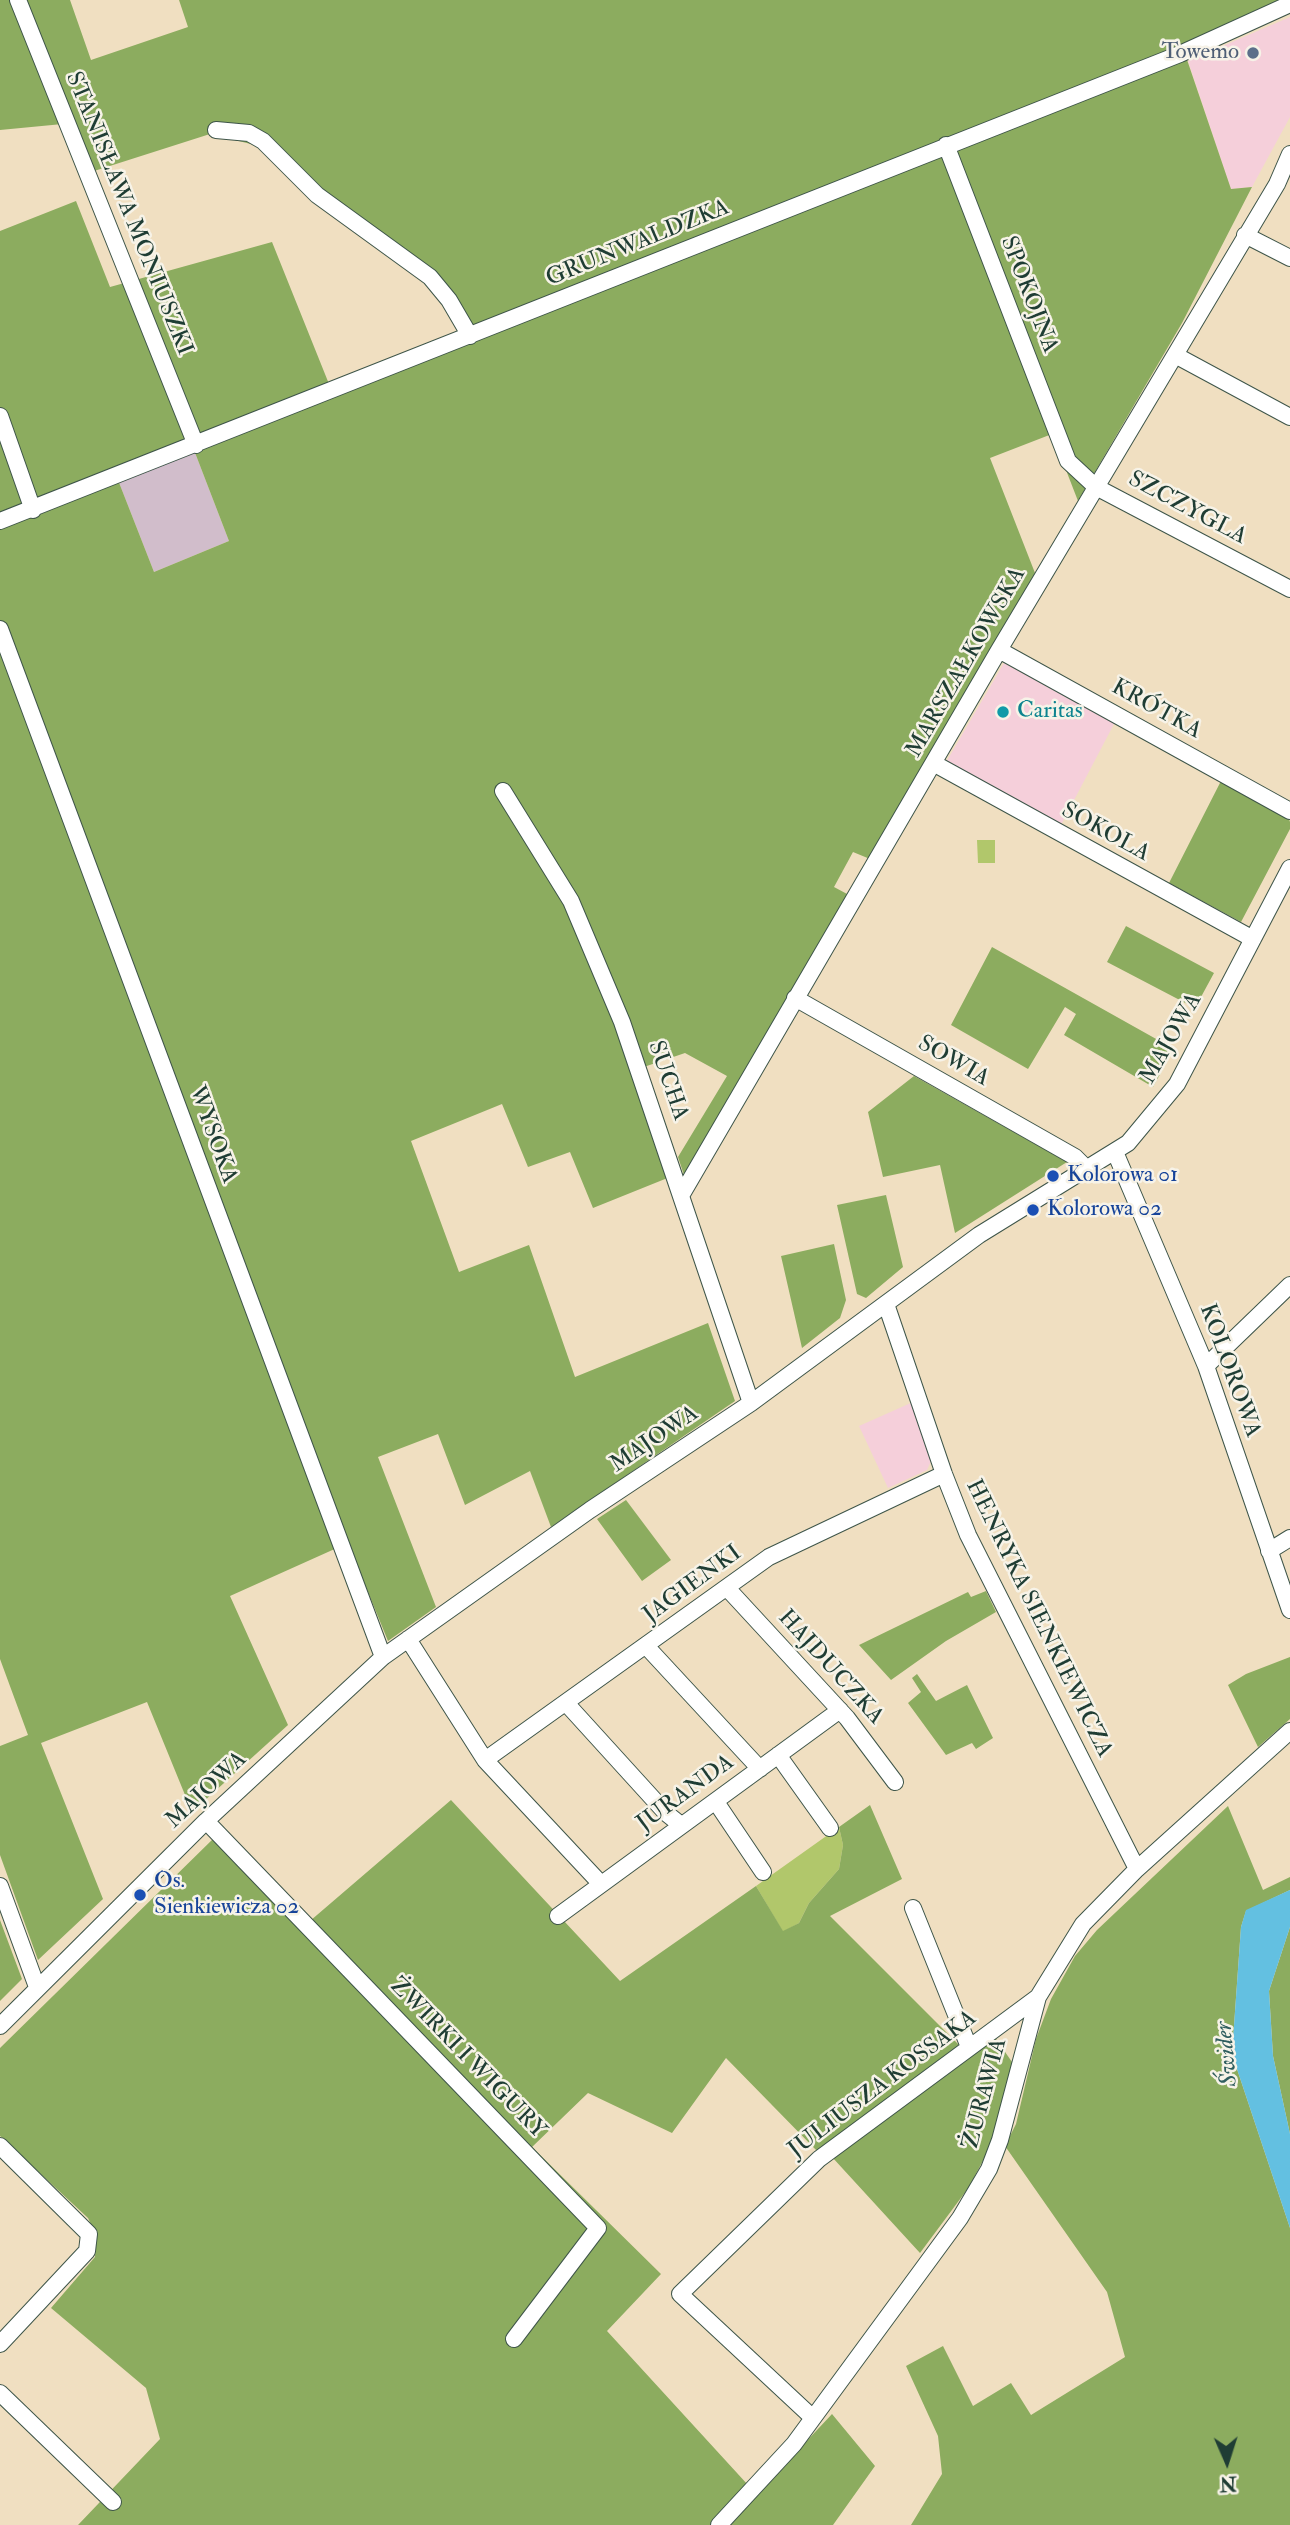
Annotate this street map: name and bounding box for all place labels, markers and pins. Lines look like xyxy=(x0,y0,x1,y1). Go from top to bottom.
place label: Towemo xyxy=(1161,39,1239,67)
marker: Towemo xyxy=(1245,45,1261,61)
place label: Caritas xyxy=(1017,698,1083,726)
marker: Caritas xyxy=(995,704,1011,720)
place label: Kolorowa 01 xyxy=(1067,1162,1178,1190)
marker: Kolorowa 01 xyxy=(1045,1168,1061,1184)
place label: Kolorowa 02 xyxy=(1047,1196,1162,1224)
marker: Kolorowa 02 xyxy=(1025,1202,1041,1218)
place label: Os. Sienkiewicza 02 xyxy=(154,1868,299,1922)
marker: Os. Sienkiewicza 02 xyxy=(132,1887,148,1903)

